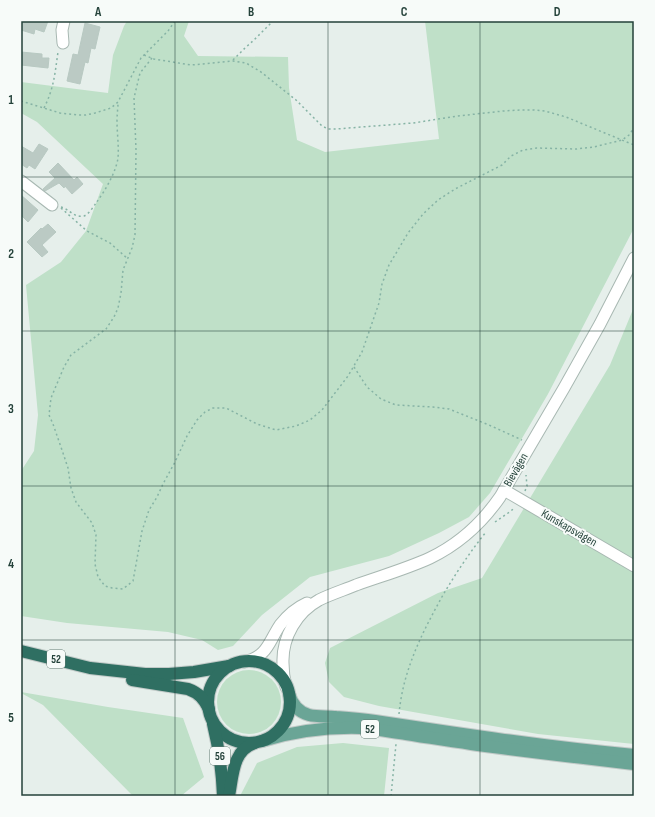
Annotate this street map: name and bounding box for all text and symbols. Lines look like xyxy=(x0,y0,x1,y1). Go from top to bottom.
text: A xyxy=(94,4,102,20)
text: B xyxy=(248,4,254,20)
text: C xyxy=(401,4,408,20)
text: D xyxy=(554,4,561,20)
text: 1 xyxy=(8,92,14,108)
text: 2 xyxy=(8,246,14,262)
text: 3 xyxy=(8,401,14,417)
street label: Bievägen xyxy=(500,451,532,489)
street label: Kunskapsvägen xyxy=(538,506,600,550)
text: 4 xyxy=(8,556,14,572)
road number: 52 xyxy=(47,650,65,668)
text: 5 xyxy=(8,710,14,726)
road number: 52 xyxy=(361,720,379,738)
road number: 56 xyxy=(210,747,230,765)

